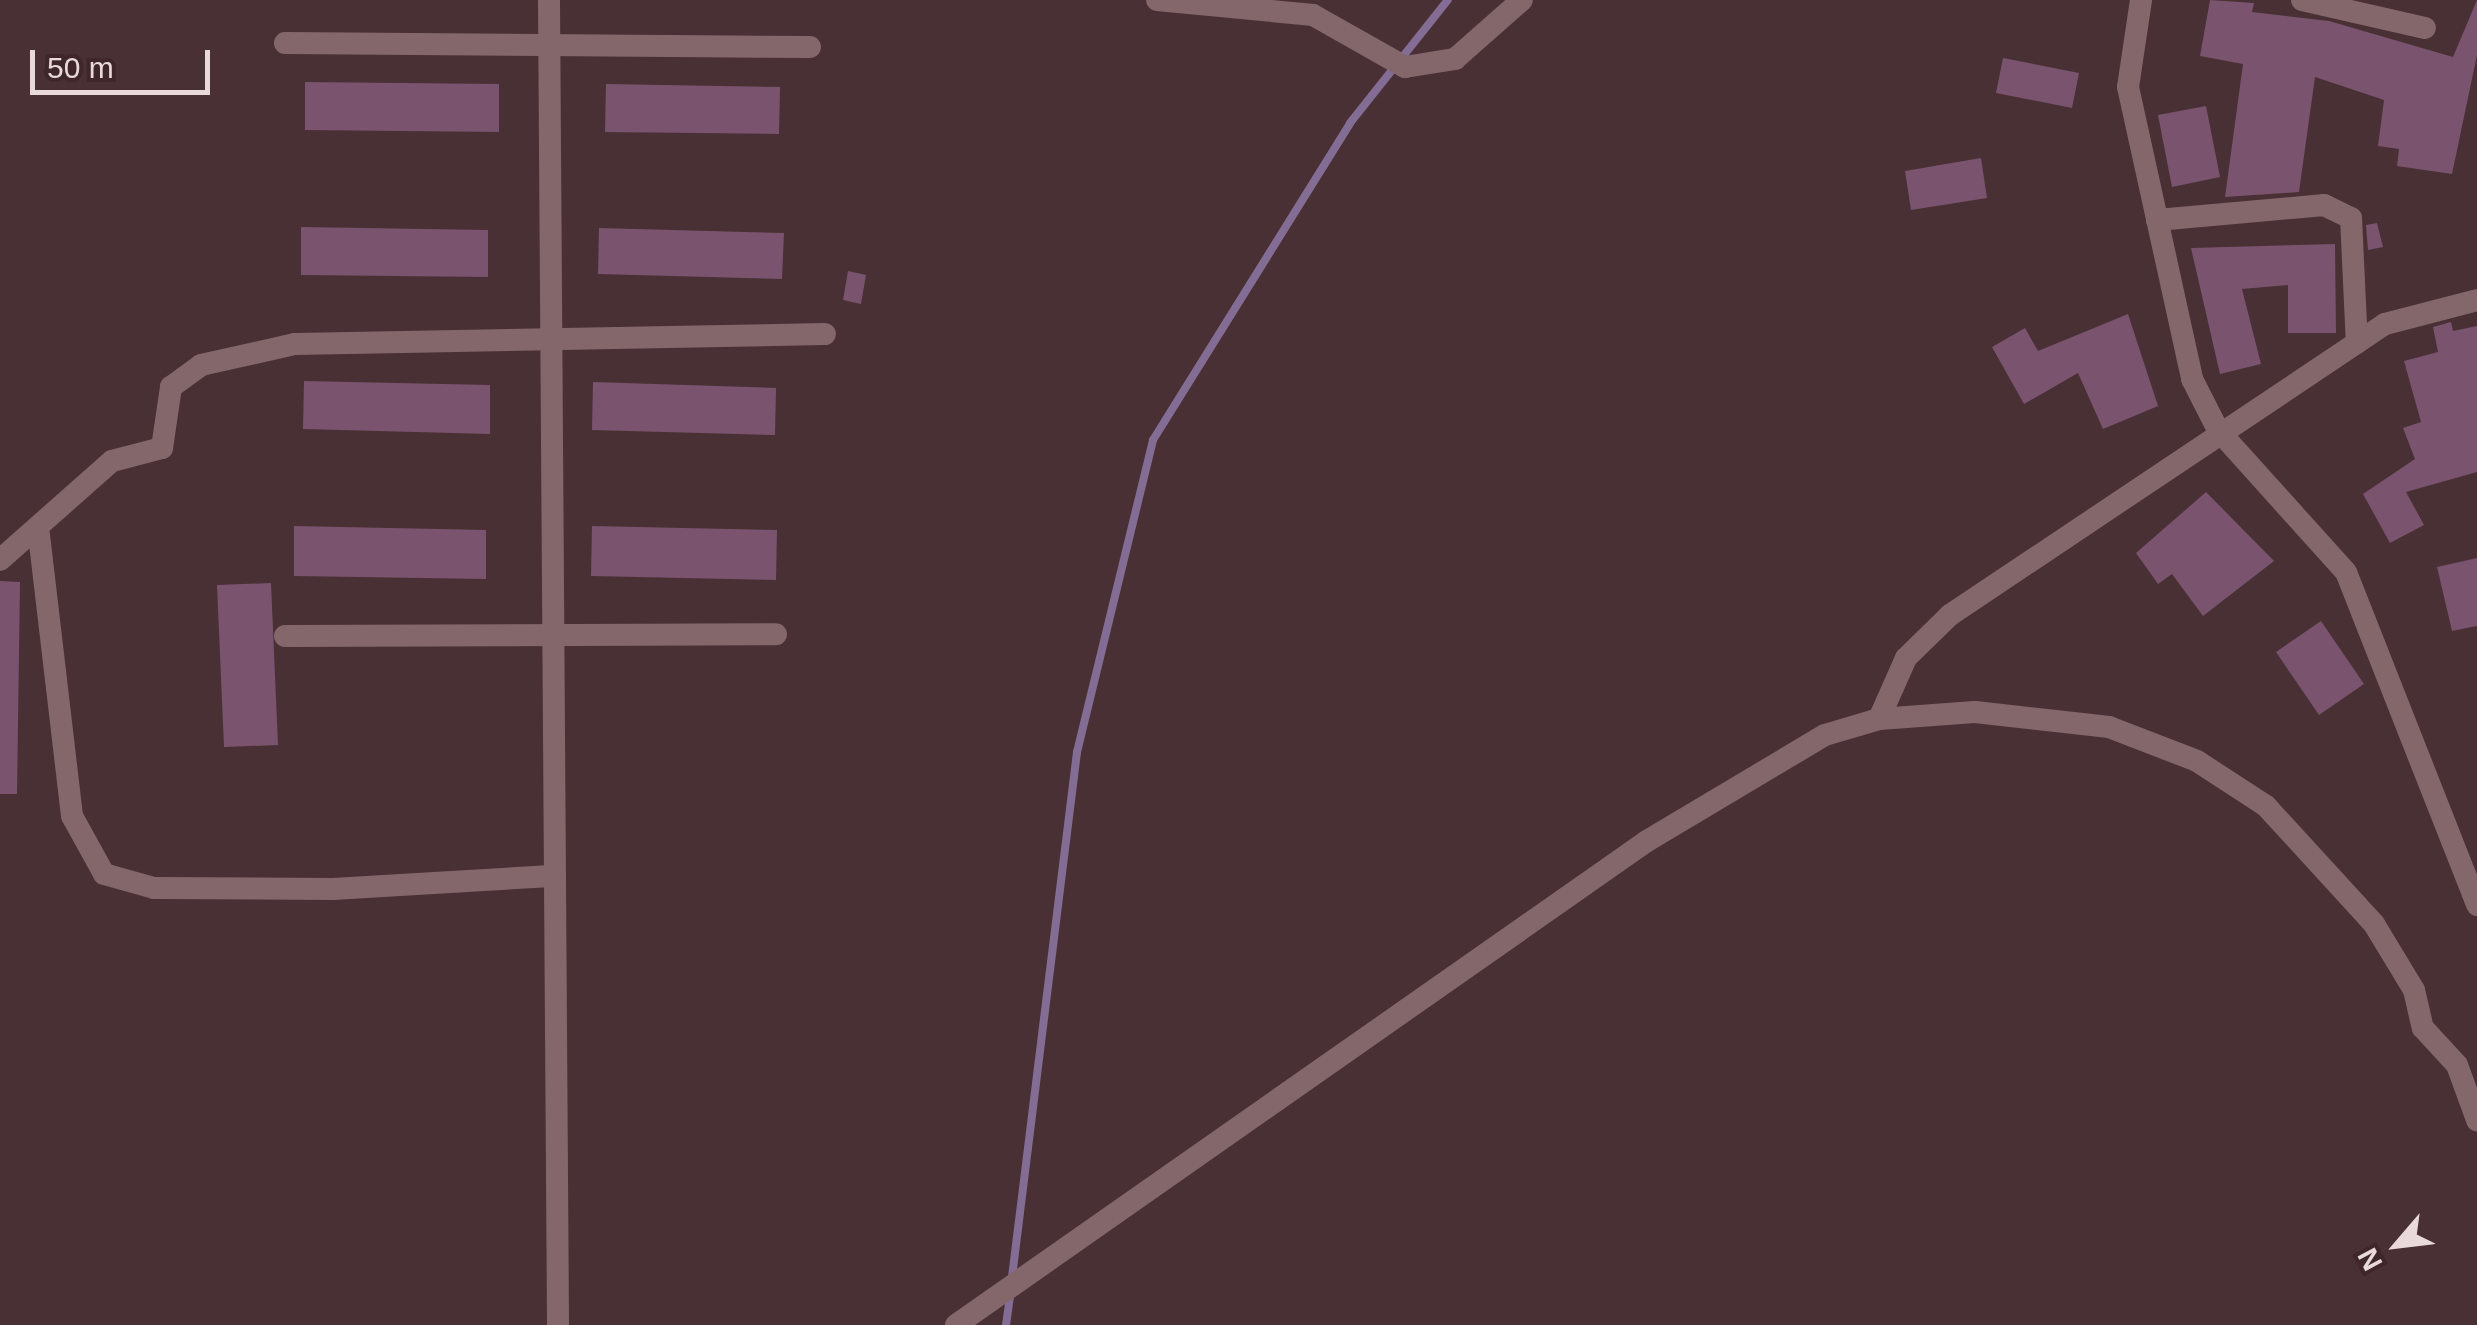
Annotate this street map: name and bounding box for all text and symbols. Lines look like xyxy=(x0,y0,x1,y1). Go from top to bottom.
scale bar xyxy=(35,30,215,92)
text: 50 m xyxy=(47,51,114,84)
north arrow xyxy=(2347,1195,2447,1295)
text: N xyxy=(2352,1243,2389,1276)

